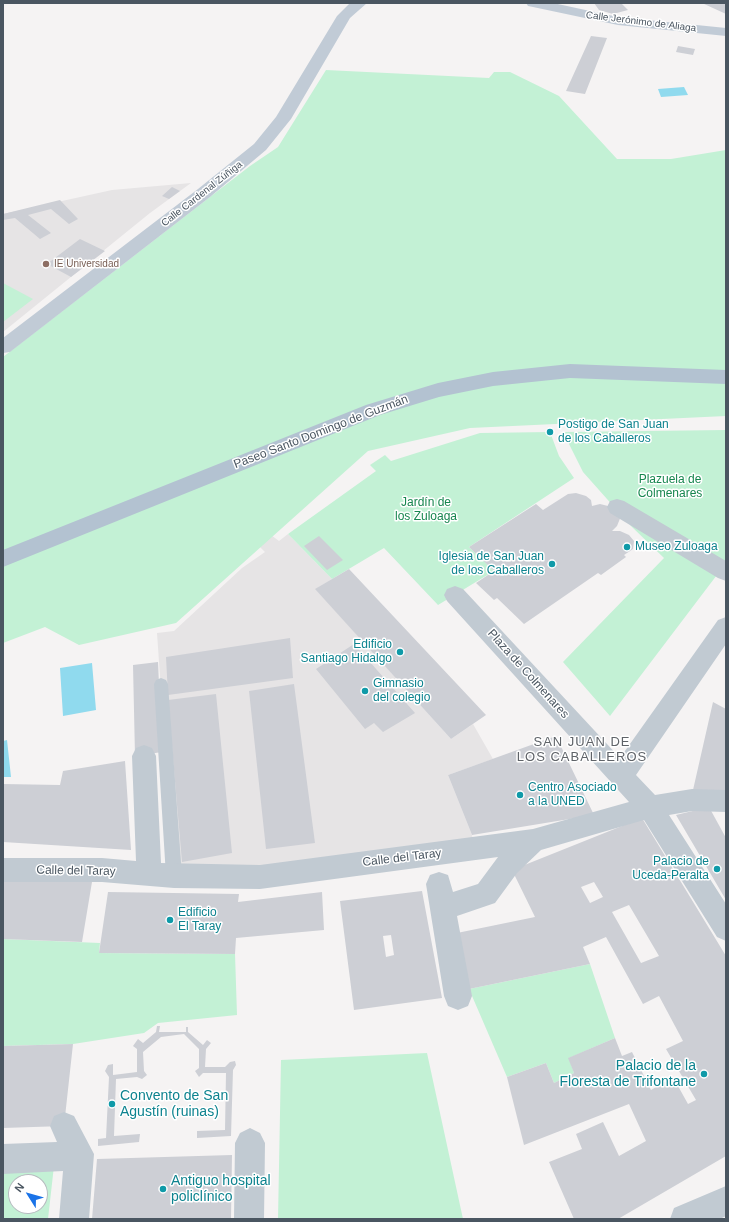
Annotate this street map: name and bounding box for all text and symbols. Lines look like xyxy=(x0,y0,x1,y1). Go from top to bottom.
street label: Calle Jerónimo de Aliaga xyxy=(585,9,697,35)
street label: Calle Cardenal Zúñiga xyxy=(159,159,245,229)
place label: IE Universidad xyxy=(54,258,119,270)
marker: IE Universidad xyxy=(41,259,51,269)
street label: Paseo Santo Domingo de Guzmán xyxy=(232,392,410,472)
place label: Postigo de San Juan de los Caballeros xyxy=(558,418,669,446)
marker: Postigo de San Juan de los Caballeros xyxy=(545,427,555,437)
park label: Plazuela de Colmenares xyxy=(638,473,702,501)
park label: Jardín de los Zuloaga xyxy=(395,496,457,524)
place label: Museo Zuloaga xyxy=(635,540,718,554)
marker: Museo Zuloaga xyxy=(622,542,632,552)
place label: Iglesia de San Juan de los Caballeros xyxy=(439,550,544,578)
marker: Iglesia de San Juan de los Caballeros xyxy=(547,559,557,569)
street label: Plaza de Colmenares xyxy=(484,627,572,721)
place label: Edificio Santiago Hidalgo xyxy=(301,638,392,666)
marker: Edificio Santiago Hidalgo xyxy=(395,647,405,657)
place label: Gimnasio del colegio xyxy=(373,677,430,705)
marker: Gimnasio del colegio xyxy=(360,686,370,696)
district label: SAN JUAN DE LOS CABALLEROS xyxy=(517,734,647,765)
place label: Centro Asociado a la UNED xyxy=(528,781,617,809)
marker: Centro Asociado a la UNED xyxy=(515,790,525,800)
street label: Calle del Taray xyxy=(362,846,442,870)
place label: Palacio de Uceda-Peralta xyxy=(632,855,709,883)
street label: Calle del Taray xyxy=(36,863,116,879)
marker: Palacio de Uceda-Peralta xyxy=(712,864,722,874)
place label: Edificio El Taray xyxy=(178,906,221,934)
marker: Edificio El Taray xyxy=(165,915,175,925)
place label: Palacio de la Floresta de Trifontane xyxy=(560,1058,696,1090)
marker: Palacio de la Floresta de Trifontane xyxy=(699,1069,709,1079)
place label: Convento de San Agustín (ruinas) xyxy=(120,1088,228,1120)
marker: Convento de San Agustín (ruinas) xyxy=(107,1099,117,1109)
place label: Antiguo hospital policlínico xyxy=(171,1173,271,1206)
north arrow xyxy=(8,1174,48,1214)
text: N xyxy=(12,1181,26,1194)
marker: Antiguo hospital policlínico xyxy=(158,1184,168,1194)

